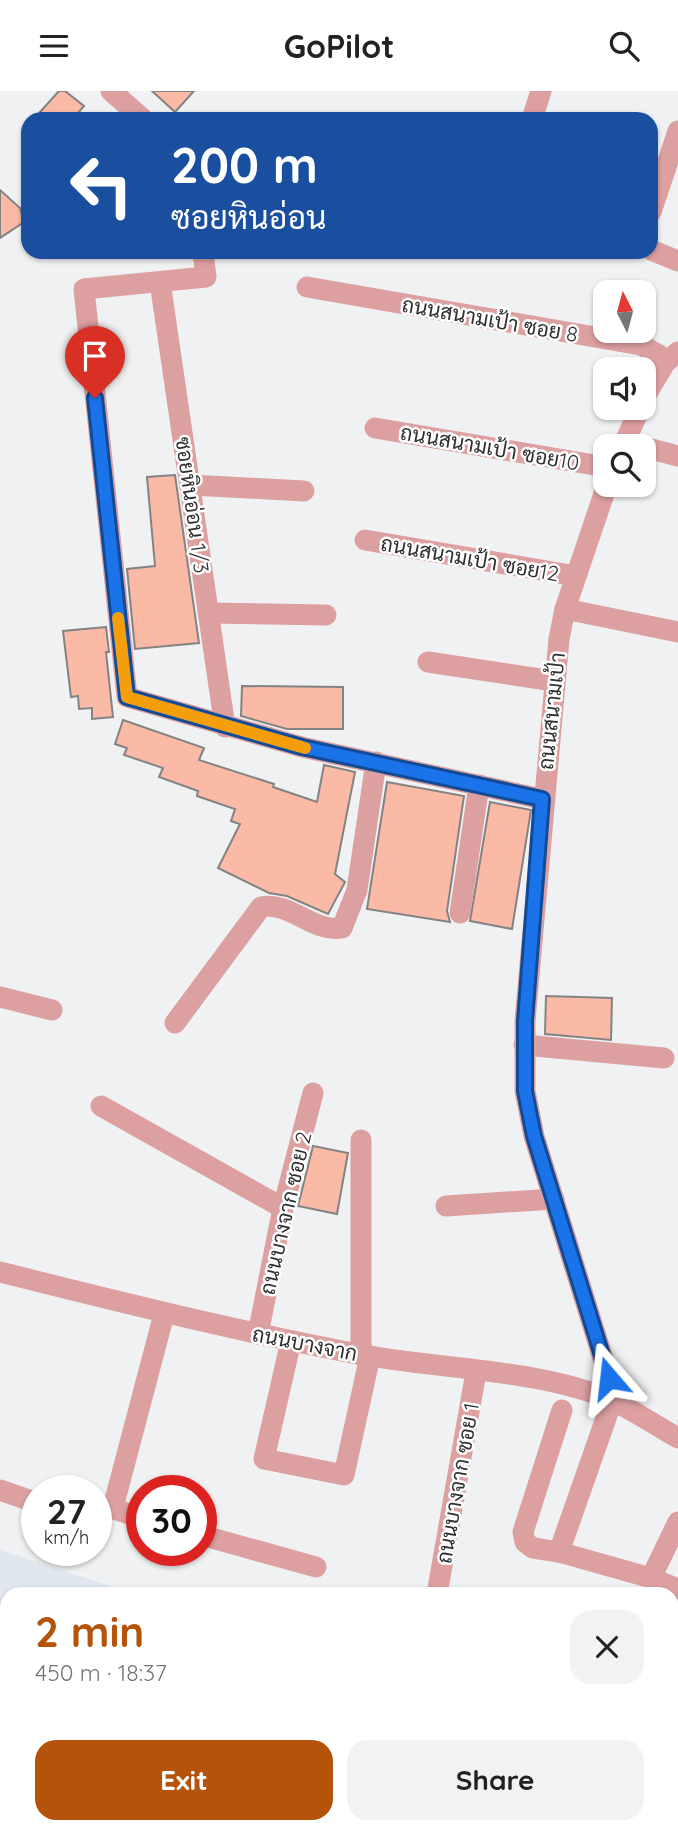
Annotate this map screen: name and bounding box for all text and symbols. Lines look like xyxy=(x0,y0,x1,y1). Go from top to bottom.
text: GoPilot xyxy=(284,26,394,66)
icon: menu xyxy=(35,27,73,65)
icon: search xyxy=(605,27,643,65)
text: 200 m xyxy=(171,134,318,195)
icon: left xyxy=(56,140,147,231)
text: ซอยหินอ่อน xyxy=(171,197,327,237)
north arrow xyxy=(593,280,656,343)
map controls xyxy=(593,280,656,497)
street label: ถนนสนามเป้า ซอย 8 xyxy=(400,291,580,347)
pin xyxy=(65,326,125,398)
icon: arrive xyxy=(76,337,114,375)
button: sound xyxy=(593,357,656,420)
street label: ถนนสนามเป้า ซอย10 xyxy=(398,418,582,476)
button: search xyxy=(593,434,656,497)
street label: ซอยหินอ่อน 1/3 xyxy=(171,435,215,575)
street label: ถนนสนามเป้า ซอย12 xyxy=(379,530,561,586)
street label: ถนนสนามเป้า xyxy=(532,651,570,771)
street label: ถนนบางจาก ซอย 2 xyxy=(254,1129,316,1297)
street label: ถนนบางจาก xyxy=(250,1320,360,1366)
position arrow xyxy=(572,1341,646,1415)
street label: ถนนบางจาก ซอย 1 xyxy=(430,1401,484,1565)
speed limit sign: 30 xyxy=(126,1475,217,1566)
text: 27 xyxy=(47,1489,86,1533)
text: km/h xyxy=(44,1526,89,1549)
text: 2 min xyxy=(35,1605,144,1658)
button: close xyxy=(570,1610,644,1684)
text: 450 m · 18:37 xyxy=(35,1658,167,1687)
button: Exit xyxy=(35,1740,333,1820)
button: Share xyxy=(347,1740,644,1820)

